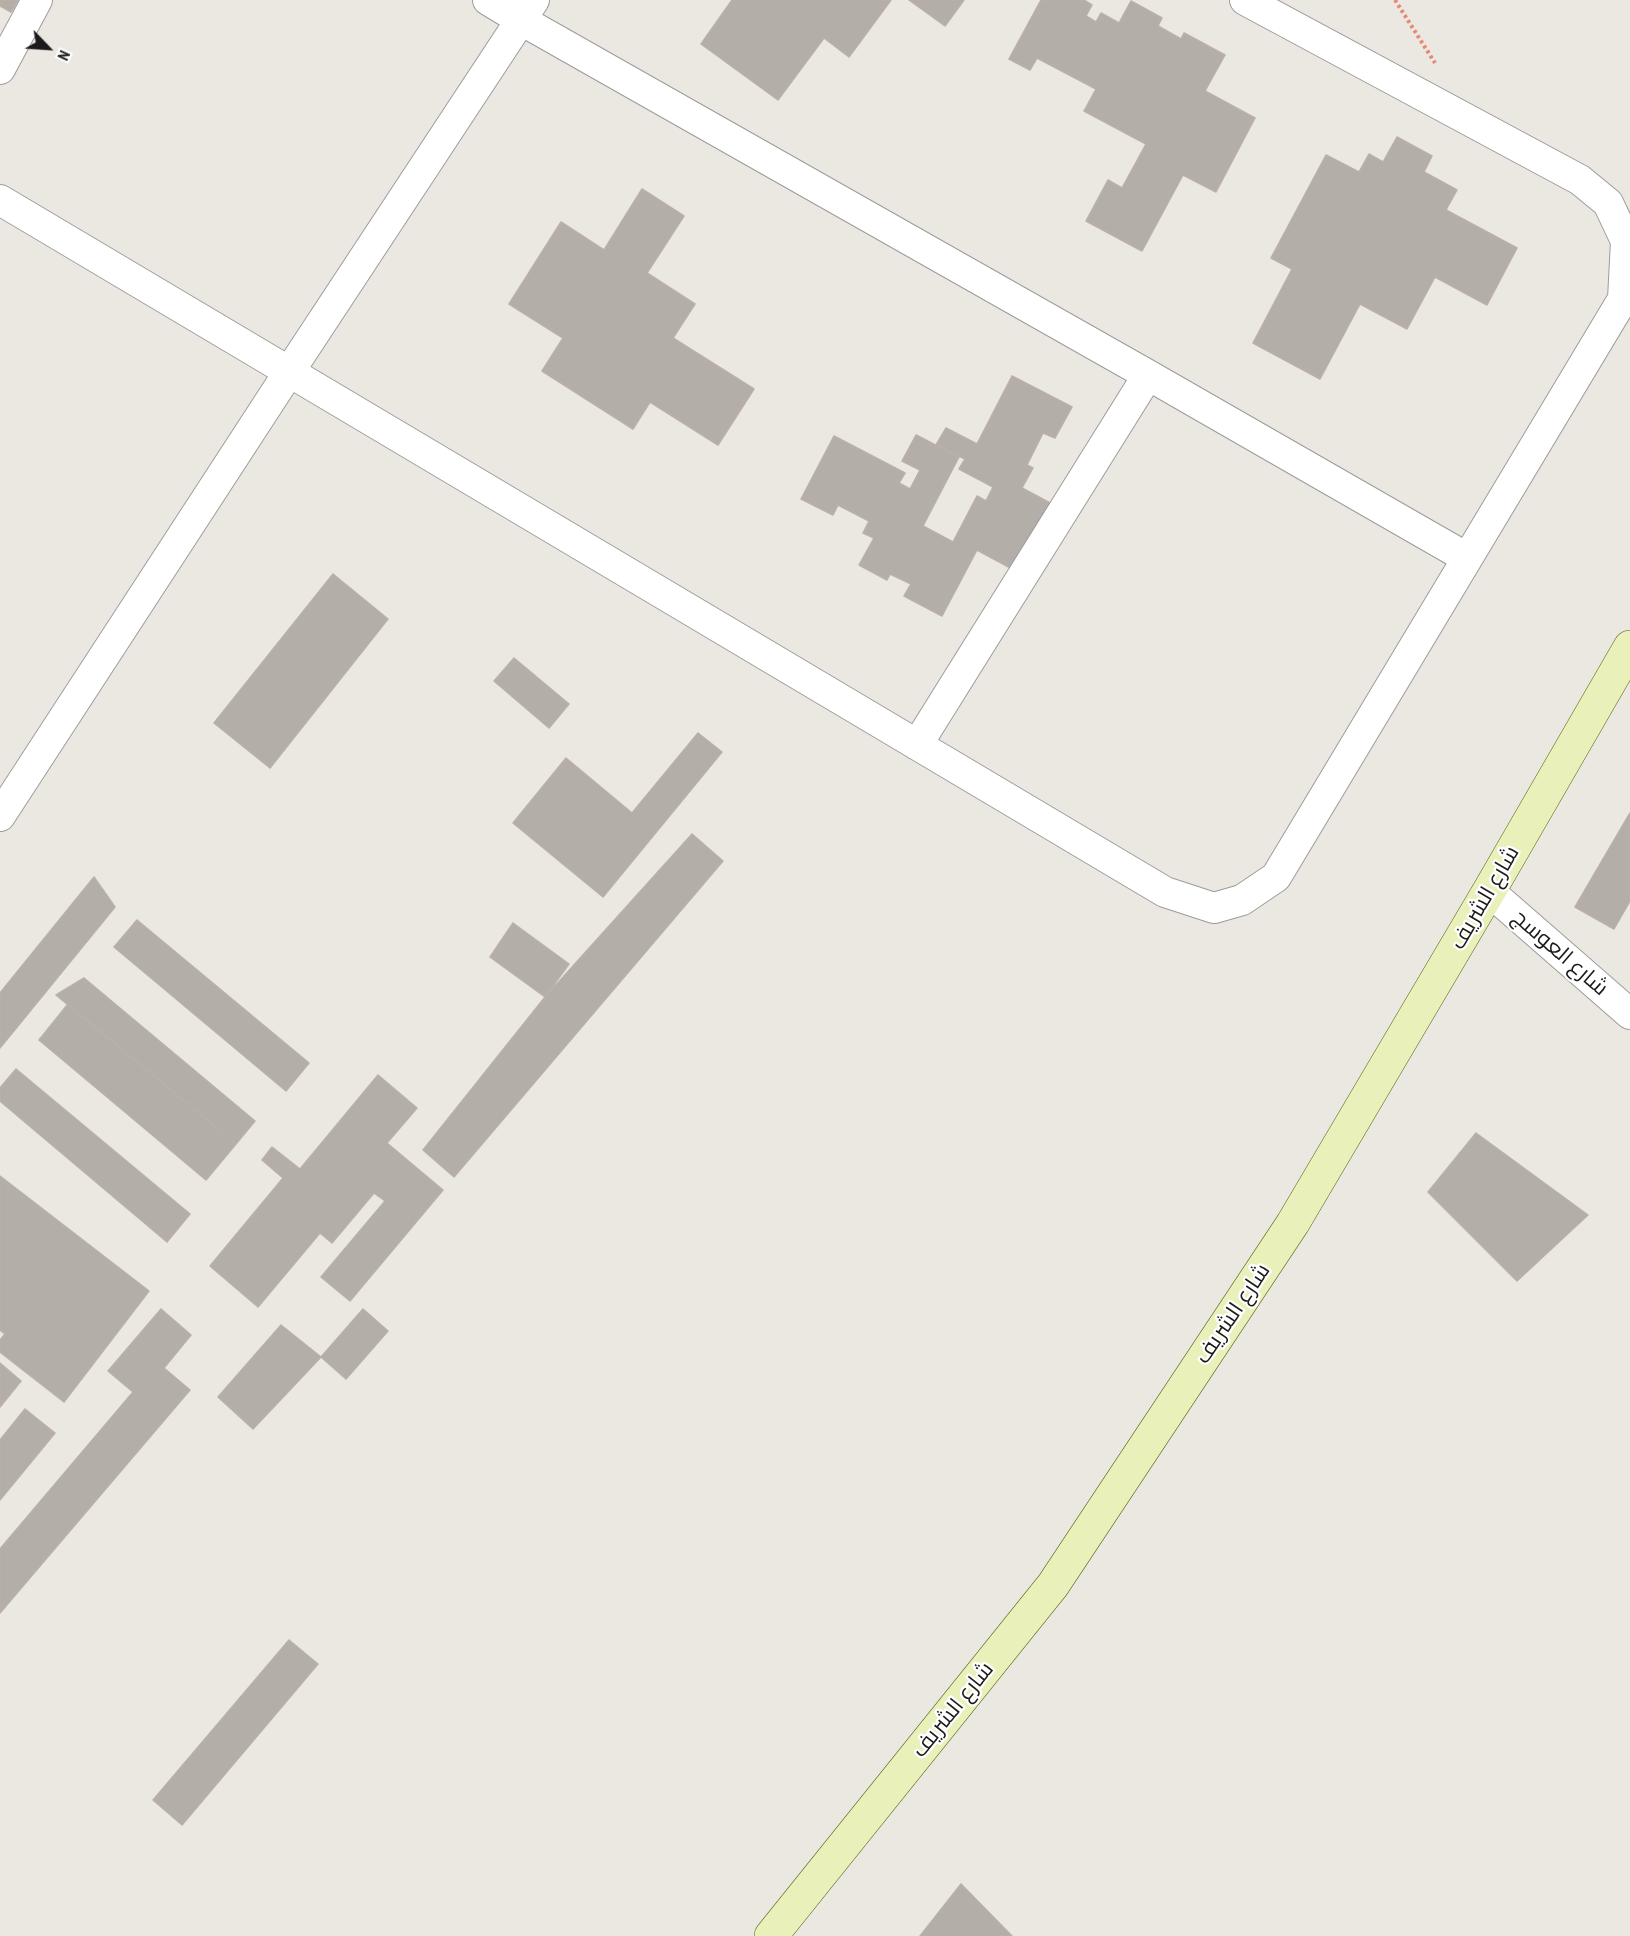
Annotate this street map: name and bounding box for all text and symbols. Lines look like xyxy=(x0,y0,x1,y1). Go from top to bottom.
north arrow xyxy=(18,18,78,78)
text: N xyxy=(53,47,75,64)
street label: شارع الشريف xyxy=(1445,842,1525,954)
street label: شارع العوسج xyxy=(1507,904,1613,1002)
street label: شارع الشريف xyxy=(1190,1259,1276,1369)
street label: شارع الشريف xyxy=(906,1657,1000,1763)

